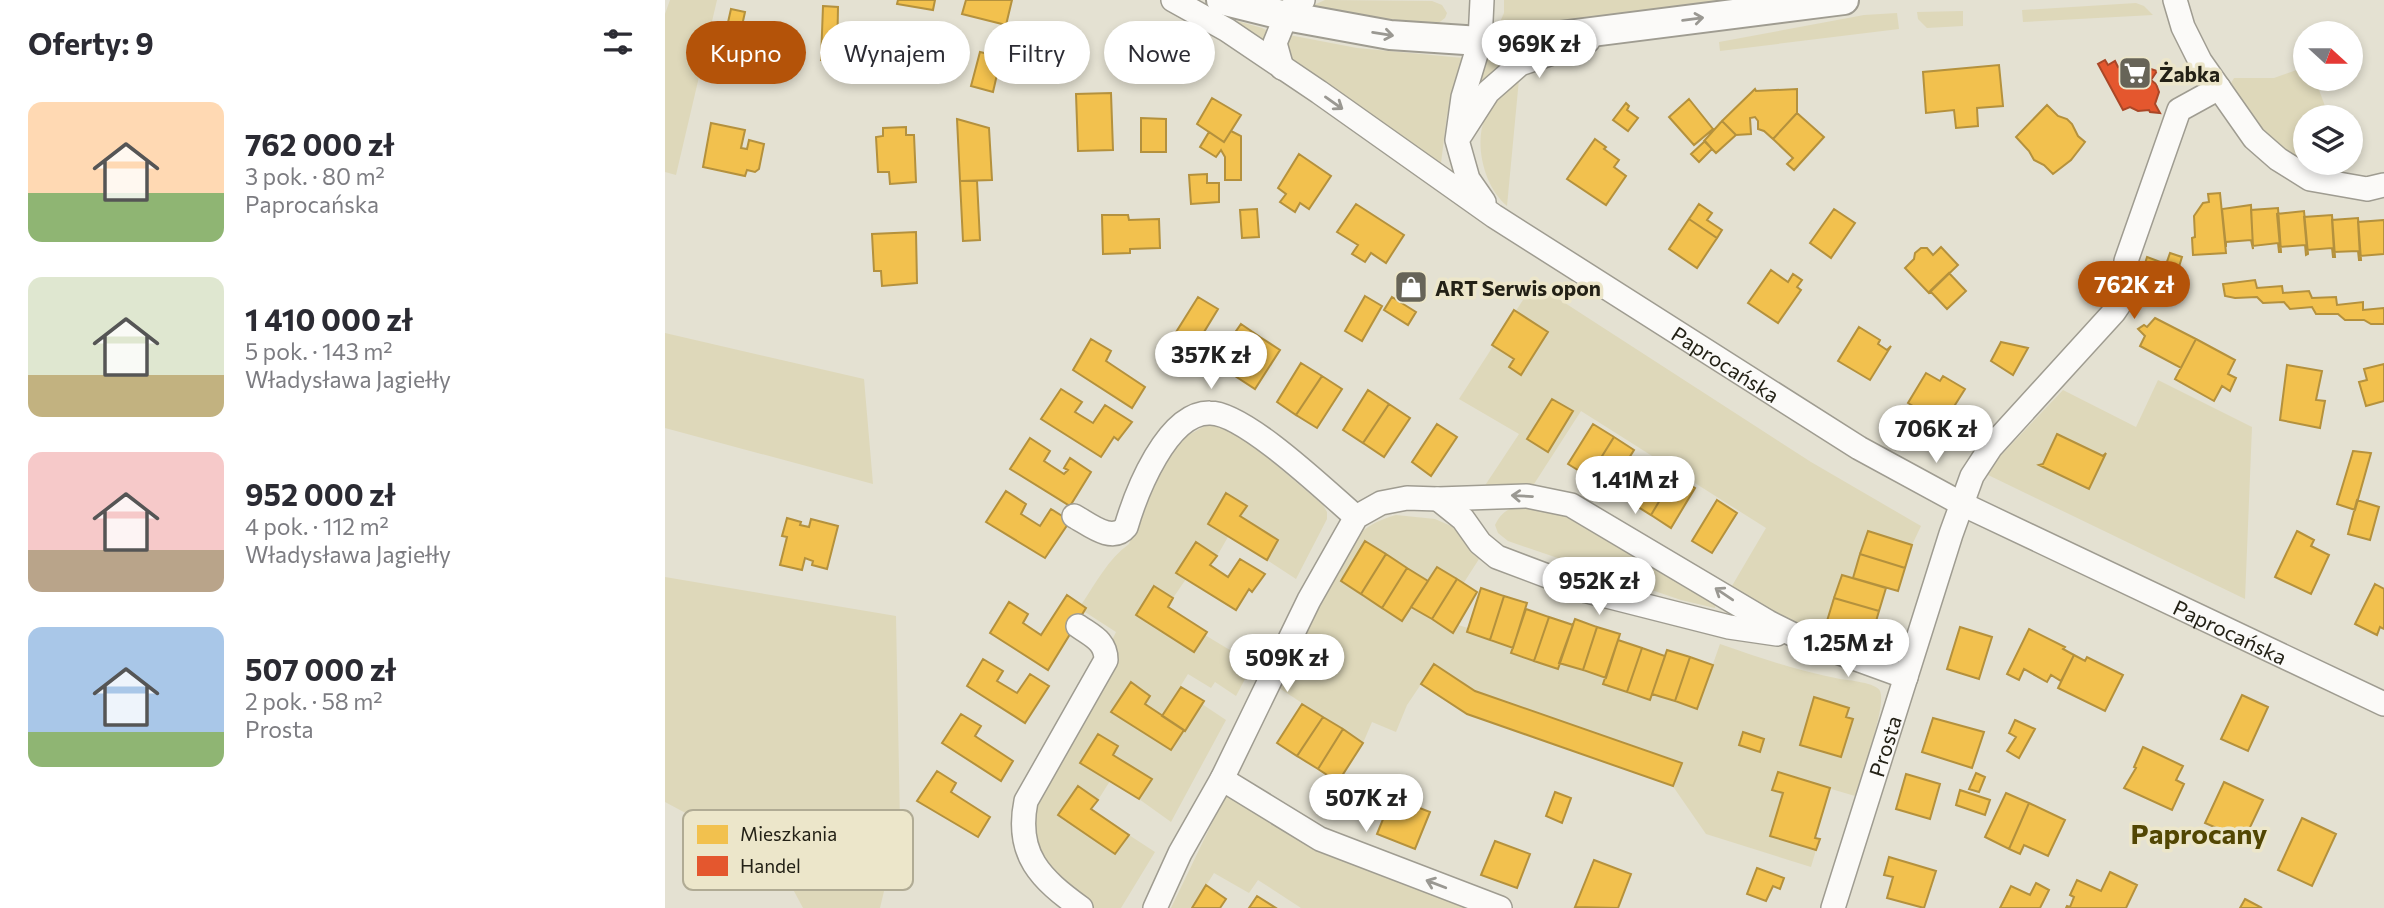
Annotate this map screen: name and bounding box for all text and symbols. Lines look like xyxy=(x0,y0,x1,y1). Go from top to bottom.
one-way arrow xyxy=(1681,13,1704,26)
pin: 969K zł xyxy=(1474,20,1604,80)
chip: Kupno xyxy=(686,21,806,84)
chip: Wynajem xyxy=(820,21,970,84)
chip: Filtry xyxy=(984,21,1090,84)
chip: Nowe xyxy=(1104,21,1215,84)
north arrow xyxy=(2293,21,2363,91)
map controls xyxy=(2293,21,2363,175)
icon: filters xyxy=(599,23,637,61)
text: Oferty: 9 xyxy=(28,24,154,61)
one-way arrow xyxy=(1372,28,1394,41)
text: 969K zł xyxy=(1498,29,1580,57)
supermarket icon: Żabka xyxy=(2116,54,2154,92)
place label: Żabka xyxy=(2159,61,2220,86)
one-way arrow xyxy=(1324,96,1343,110)
button: layers xyxy=(2293,105,2363,175)
text: 762 000 zł xyxy=(245,125,394,162)
icon: home xyxy=(84,130,168,214)
text: 3 pok. · 80 m² xyxy=(245,162,385,190)
text: Paprocańska xyxy=(245,190,379,218)
pin: 762K zł xyxy=(2069,262,2199,321)
shop icon: ART Serwis opon xyxy=(1392,268,1430,306)
text: 762K zł xyxy=(2094,270,2174,298)
place label: ART Serwis opon xyxy=(1435,275,1601,300)
text: 1 410 000 zł xyxy=(245,300,413,337)
icon: home xyxy=(84,305,168,389)
street label: Paprocańska xyxy=(1668,320,1784,407)
pin: 357K zł xyxy=(1146,332,1276,391)
text: 5 pok. · 143 m² xyxy=(245,337,393,365)
text: 357K zł xyxy=(1171,340,1251,368)
text: Władysława Jagiełły xyxy=(245,365,451,393)
pin: 706K zł xyxy=(1871,406,2001,465)
text: 706K zł xyxy=(1895,414,1977,442)
pin: 1.41M zł xyxy=(1563,456,1707,516)
text: 1.41M zł xyxy=(1592,465,1678,493)
text: 952 000 zł xyxy=(245,475,395,512)
icon: home xyxy=(84,480,168,564)
one-way arrow xyxy=(1510,490,1533,503)
text: 4 pok. · 112 m² xyxy=(245,512,389,540)
text: Władysława Jagiełły xyxy=(245,540,451,568)
pin: 952K zł xyxy=(1534,558,1664,617)
text: 952K zł xyxy=(1558,566,1640,594)
one-way arrow xyxy=(1715,587,1734,601)
street label: Paprocańska xyxy=(2170,594,2291,669)
pin: 1.25M zł xyxy=(1776,620,1920,679)
text: 1.25M zł xyxy=(1803,628,1893,656)
pin: 509K zł xyxy=(1222,634,1352,694)
text: 509K zł xyxy=(1245,643,1329,671)
text: 507 000 zł xyxy=(245,650,396,687)
icon: home xyxy=(84,655,168,739)
text: 2 pok. · 58 m² xyxy=(245,687,383,715)
street label: Prosta xyxy=(1863,712,1906,780)
text: Prosta xyxy=(245,715,314,743)
pin: 507K zł xyxy=(1301,774,1431,834)
text: 507K zł xyxy=(1325,783,1407,811)
legend xyxy=(683,810,913,890)
district label: Paprocany xyxy=(2131,816,2267,850)
text: Mieszkania xyxy=(740,822,837,845)
text: Handel xyxy=(740,854,801,877)
one-way arrow xyxy=(1426,876,1447,889)

